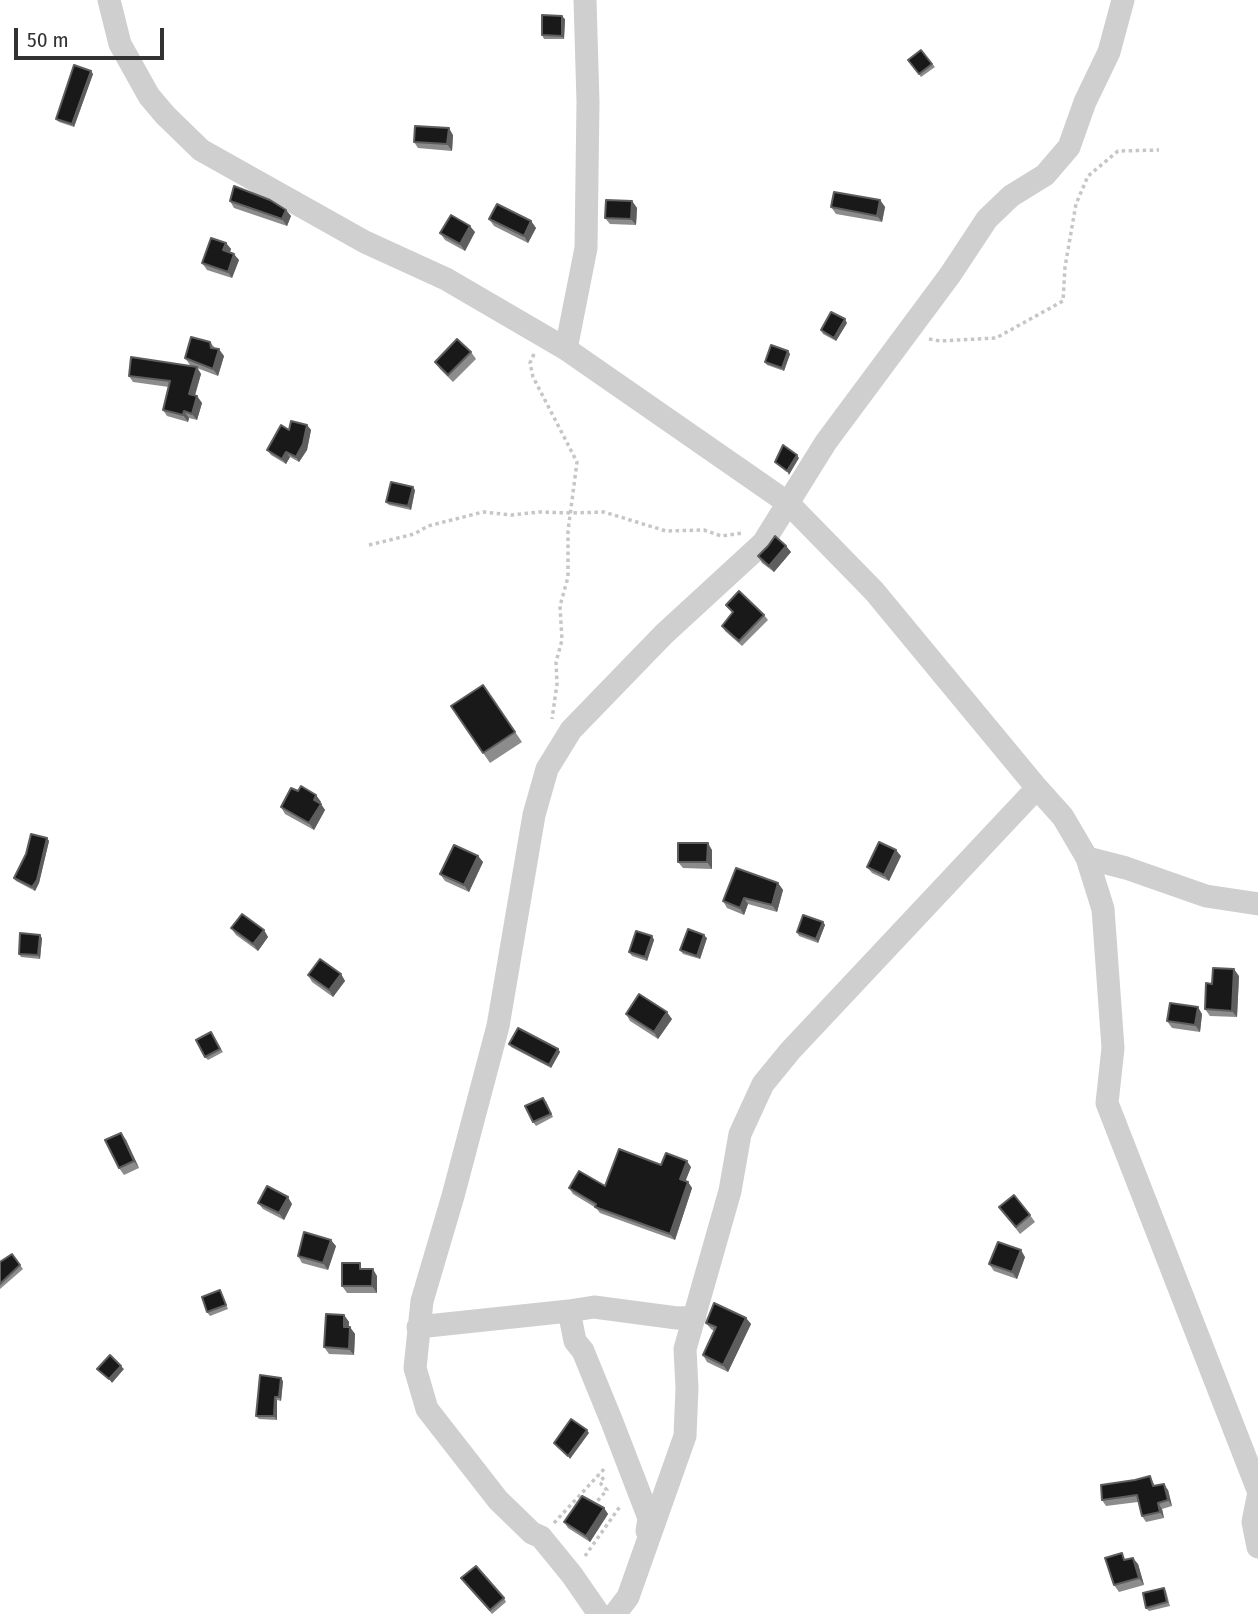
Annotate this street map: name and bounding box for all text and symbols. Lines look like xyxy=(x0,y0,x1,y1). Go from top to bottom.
scale bar xyxy=(18,14,168,58)
text: 50 m xyxy=(27,27,69,53)

